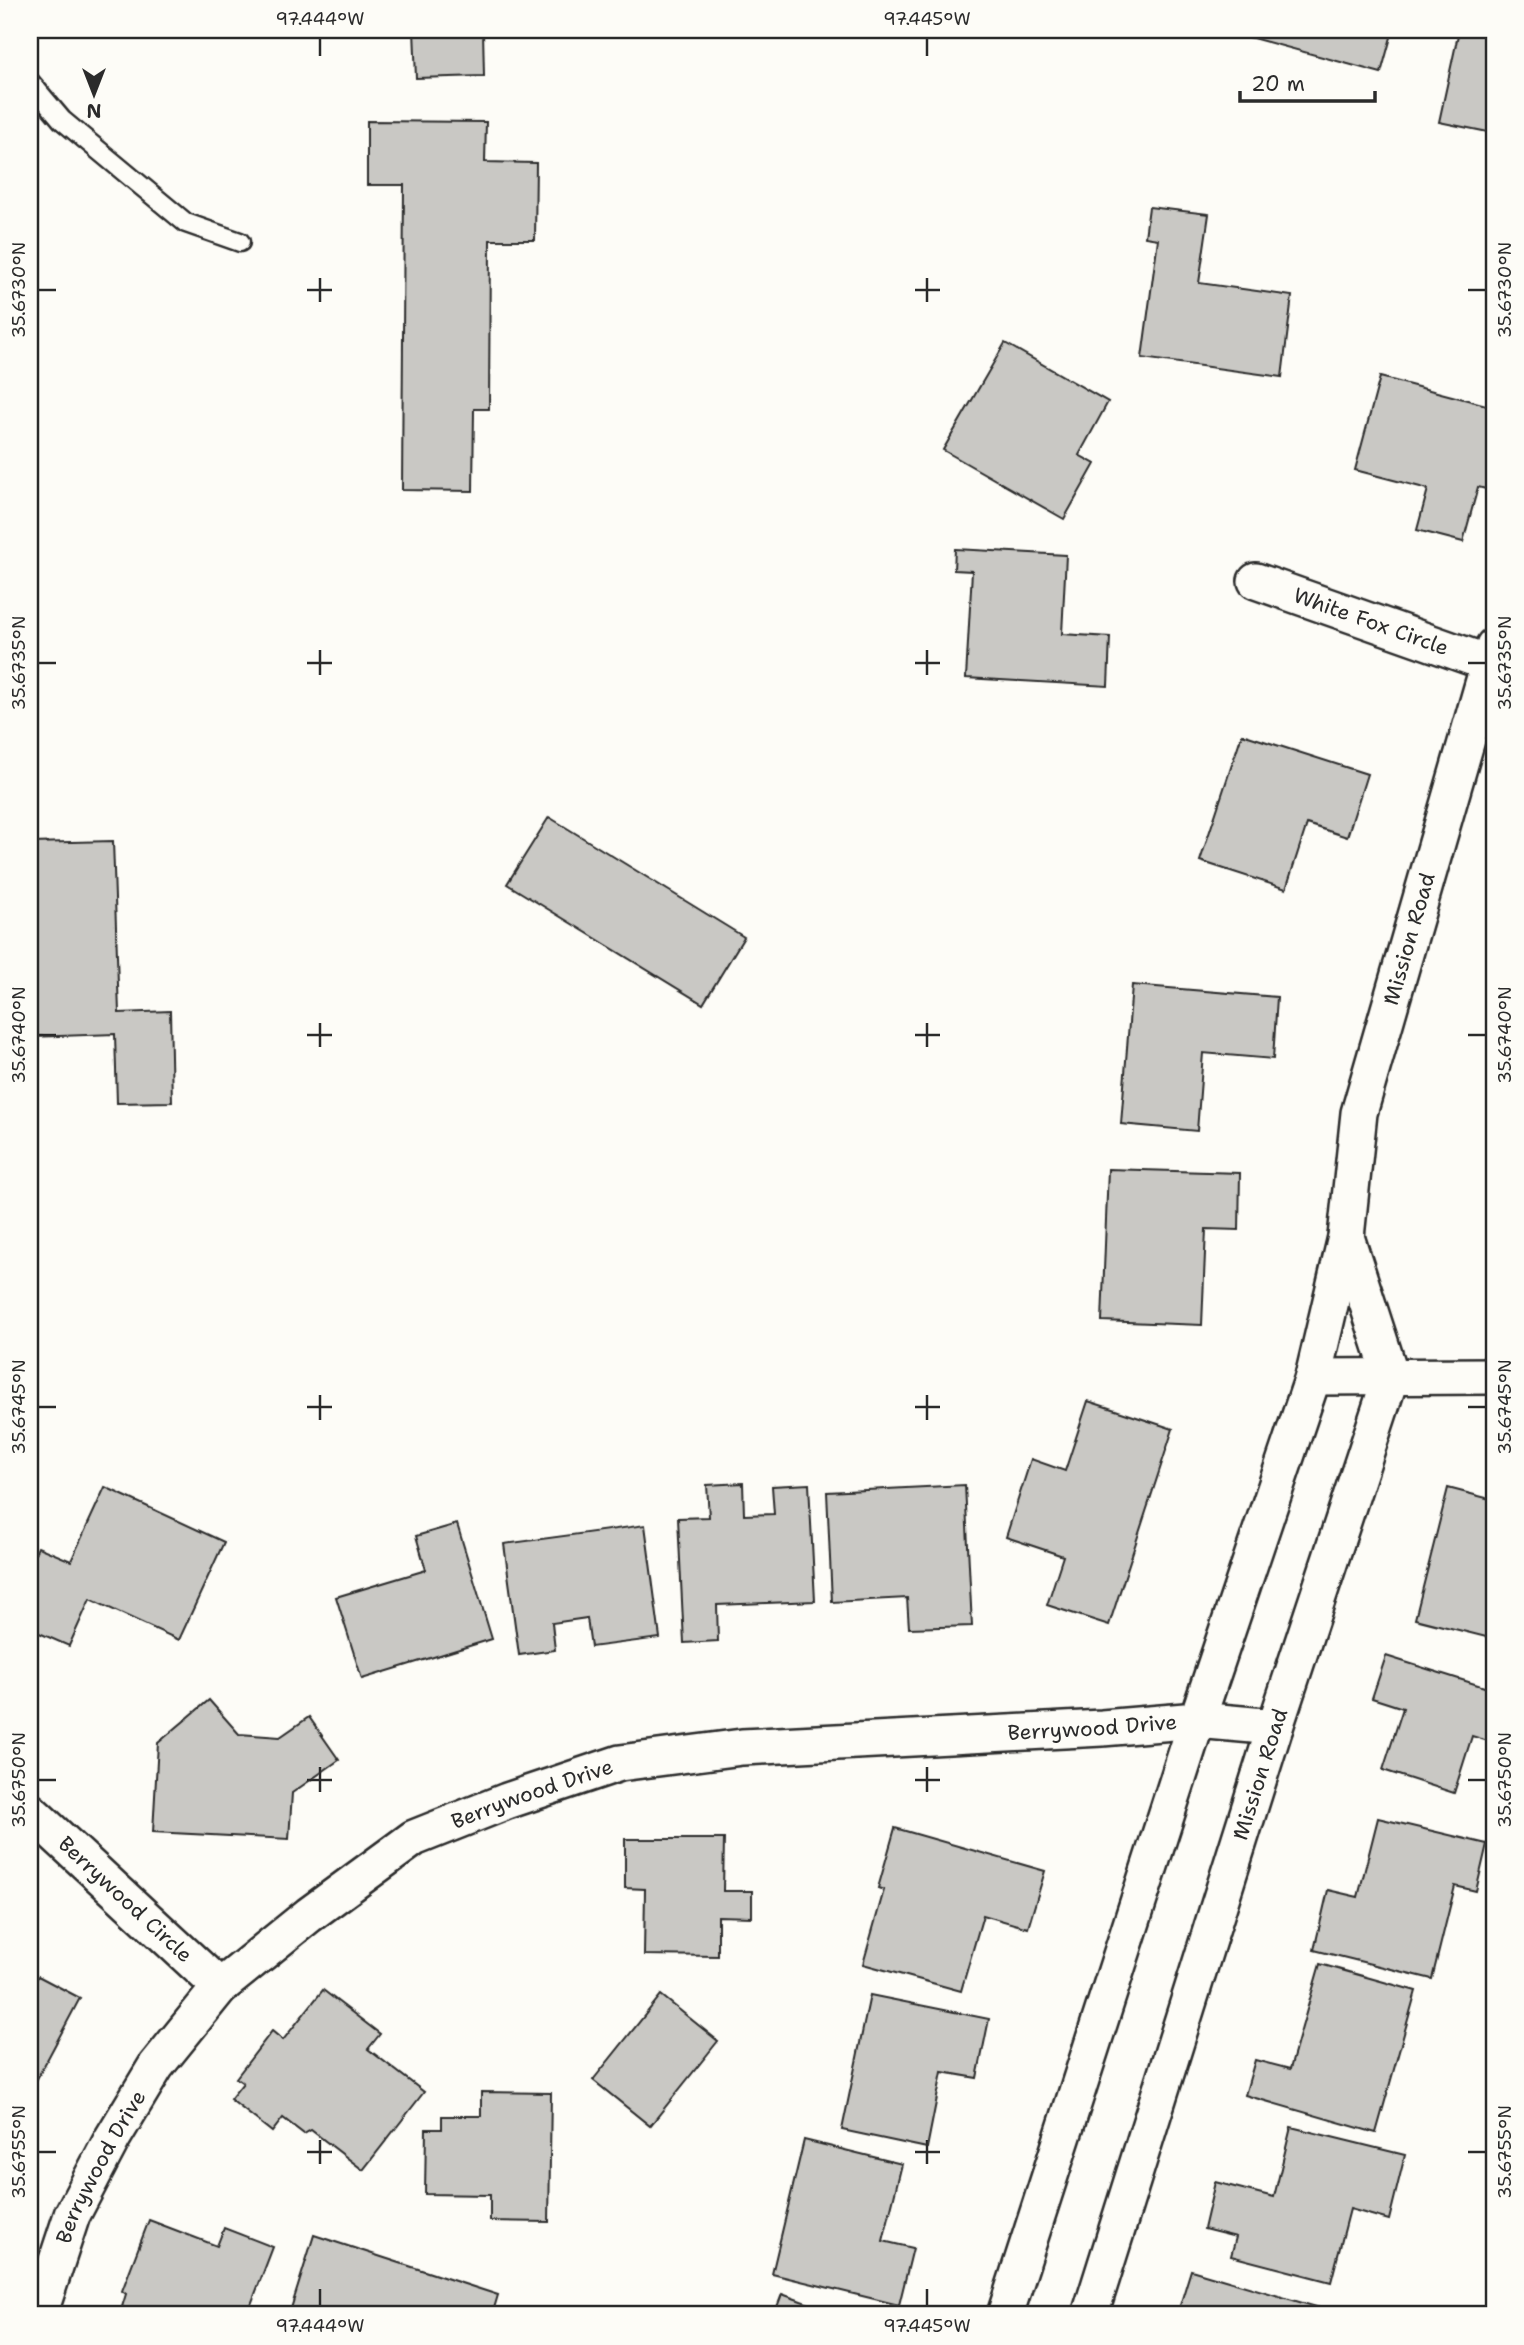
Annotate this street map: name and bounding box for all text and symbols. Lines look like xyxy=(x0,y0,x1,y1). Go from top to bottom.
text: 97.444°W xyxy=(275,7,365,31)
text: 97.445°W xyxy=(883,7,971,31)
north arrow xyxy=(60,60,130,130)
scale bar xyxy=(1240,60,1375,104)
text: 20 m xyxy=(1251,70,1305,98)
text: N xyxy=(86,98,102,123)
text: 35.6730°N xyxy=(7,242,31,338)
text: 35.6730°N xyxy=(1493,242,1517,338)
street label: White Fox Circle xyxy=(1290,581,1452,662)
text: 35.6735°N xyxy=(7,616,31,710)
text: 35.6735°N xyxy=(1493,616,1517,710)
street label: Mission Road xyxy=(1377,869,1442,1008)
text: 35.6740°N xyxy=(7,986,31,1084)
text: 35.6740°N xyxy=(1493,986,1517,1084)
text: 35.6745°N xyxy=(7,1359,31,1455)
text: 35.6745°N xyxy=(1493,1359,1517,1455)
street label: Mission Road xyxy=(1226,1705,1294,1844)
street label: Berrywood Drive xyxy=(1007,1708,1178,1747)
text: 35.6750°N xyxy=(7,1732,31,1828)
text: 35.6750°N xyxy=(1493,1732,1517,1828)
street label: Berrywood Drive xyxy=(447,1752,617,1836)
street label: Berrywood Circle xyxy=(52,1830,199,1969)
street label: Berrywood Drive xyxy=(50,2085,152,2247)
text: 35.6755°N xyxy=(7,2105,31,2199)
text: 35.6755°N xyxy=(1493,2105,1517,2199)
text: 97.444°W xyxy=(275,2314,365,2338)
text: 97.445°W xyxy=(883,2314,971,2338)

